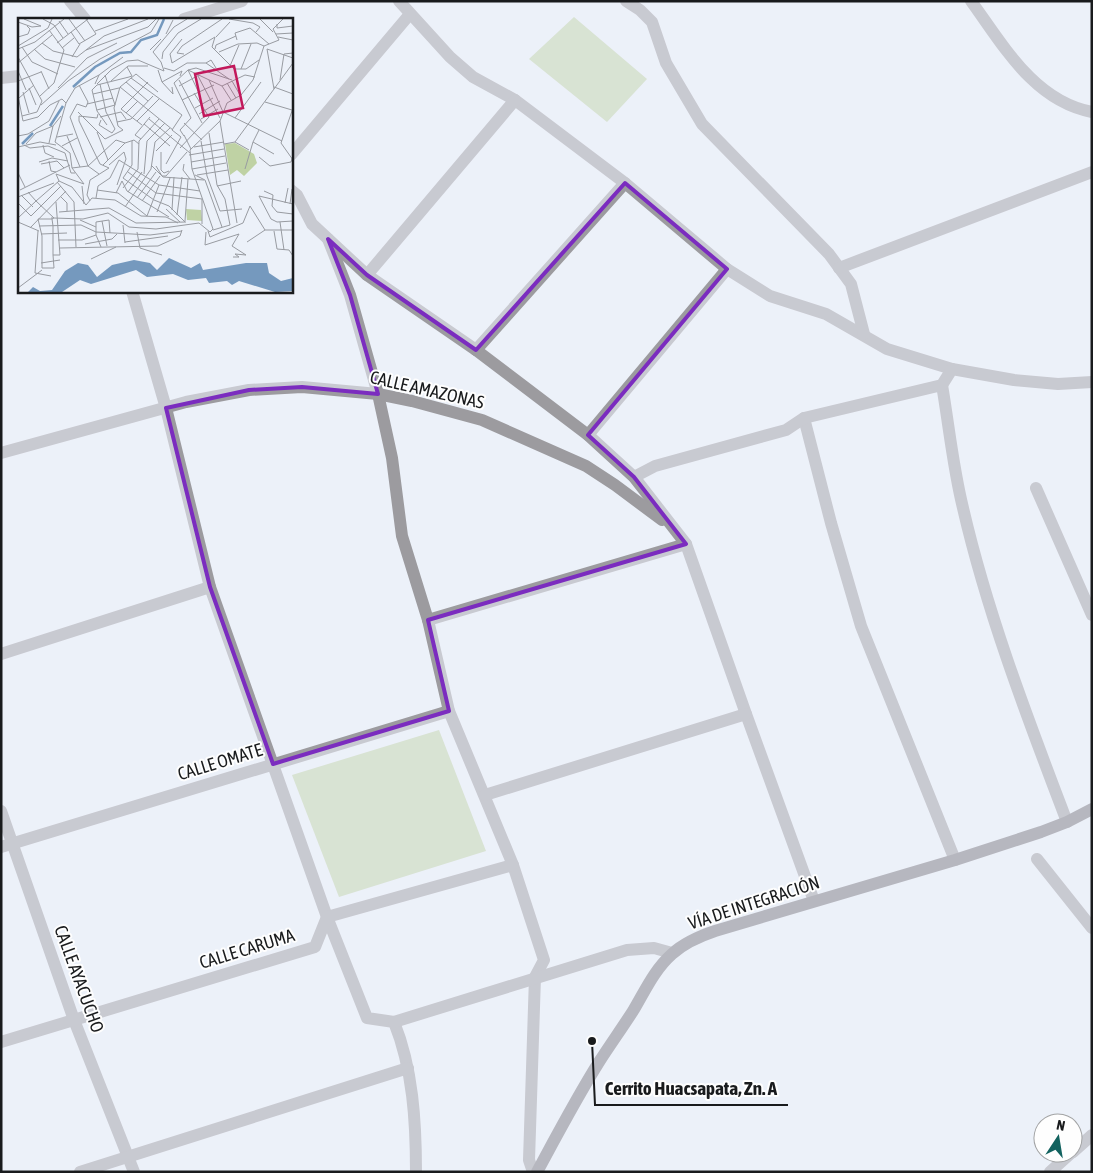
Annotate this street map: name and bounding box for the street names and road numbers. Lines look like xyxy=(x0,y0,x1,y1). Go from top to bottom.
street label: CALLE AMAZONAS xyxy=(368,366,487,413)
street label: CALLE OMATE xyxy=(175,739,265,784)
street label: VÍA DE INTEGRACIÓN xyxy=(686,871,822,934)
street label: CALLE AYACUCHO xyxy=(50,922,109,1035)
street label: CALLE CARUMA xyxy=(197,924,297,973)

